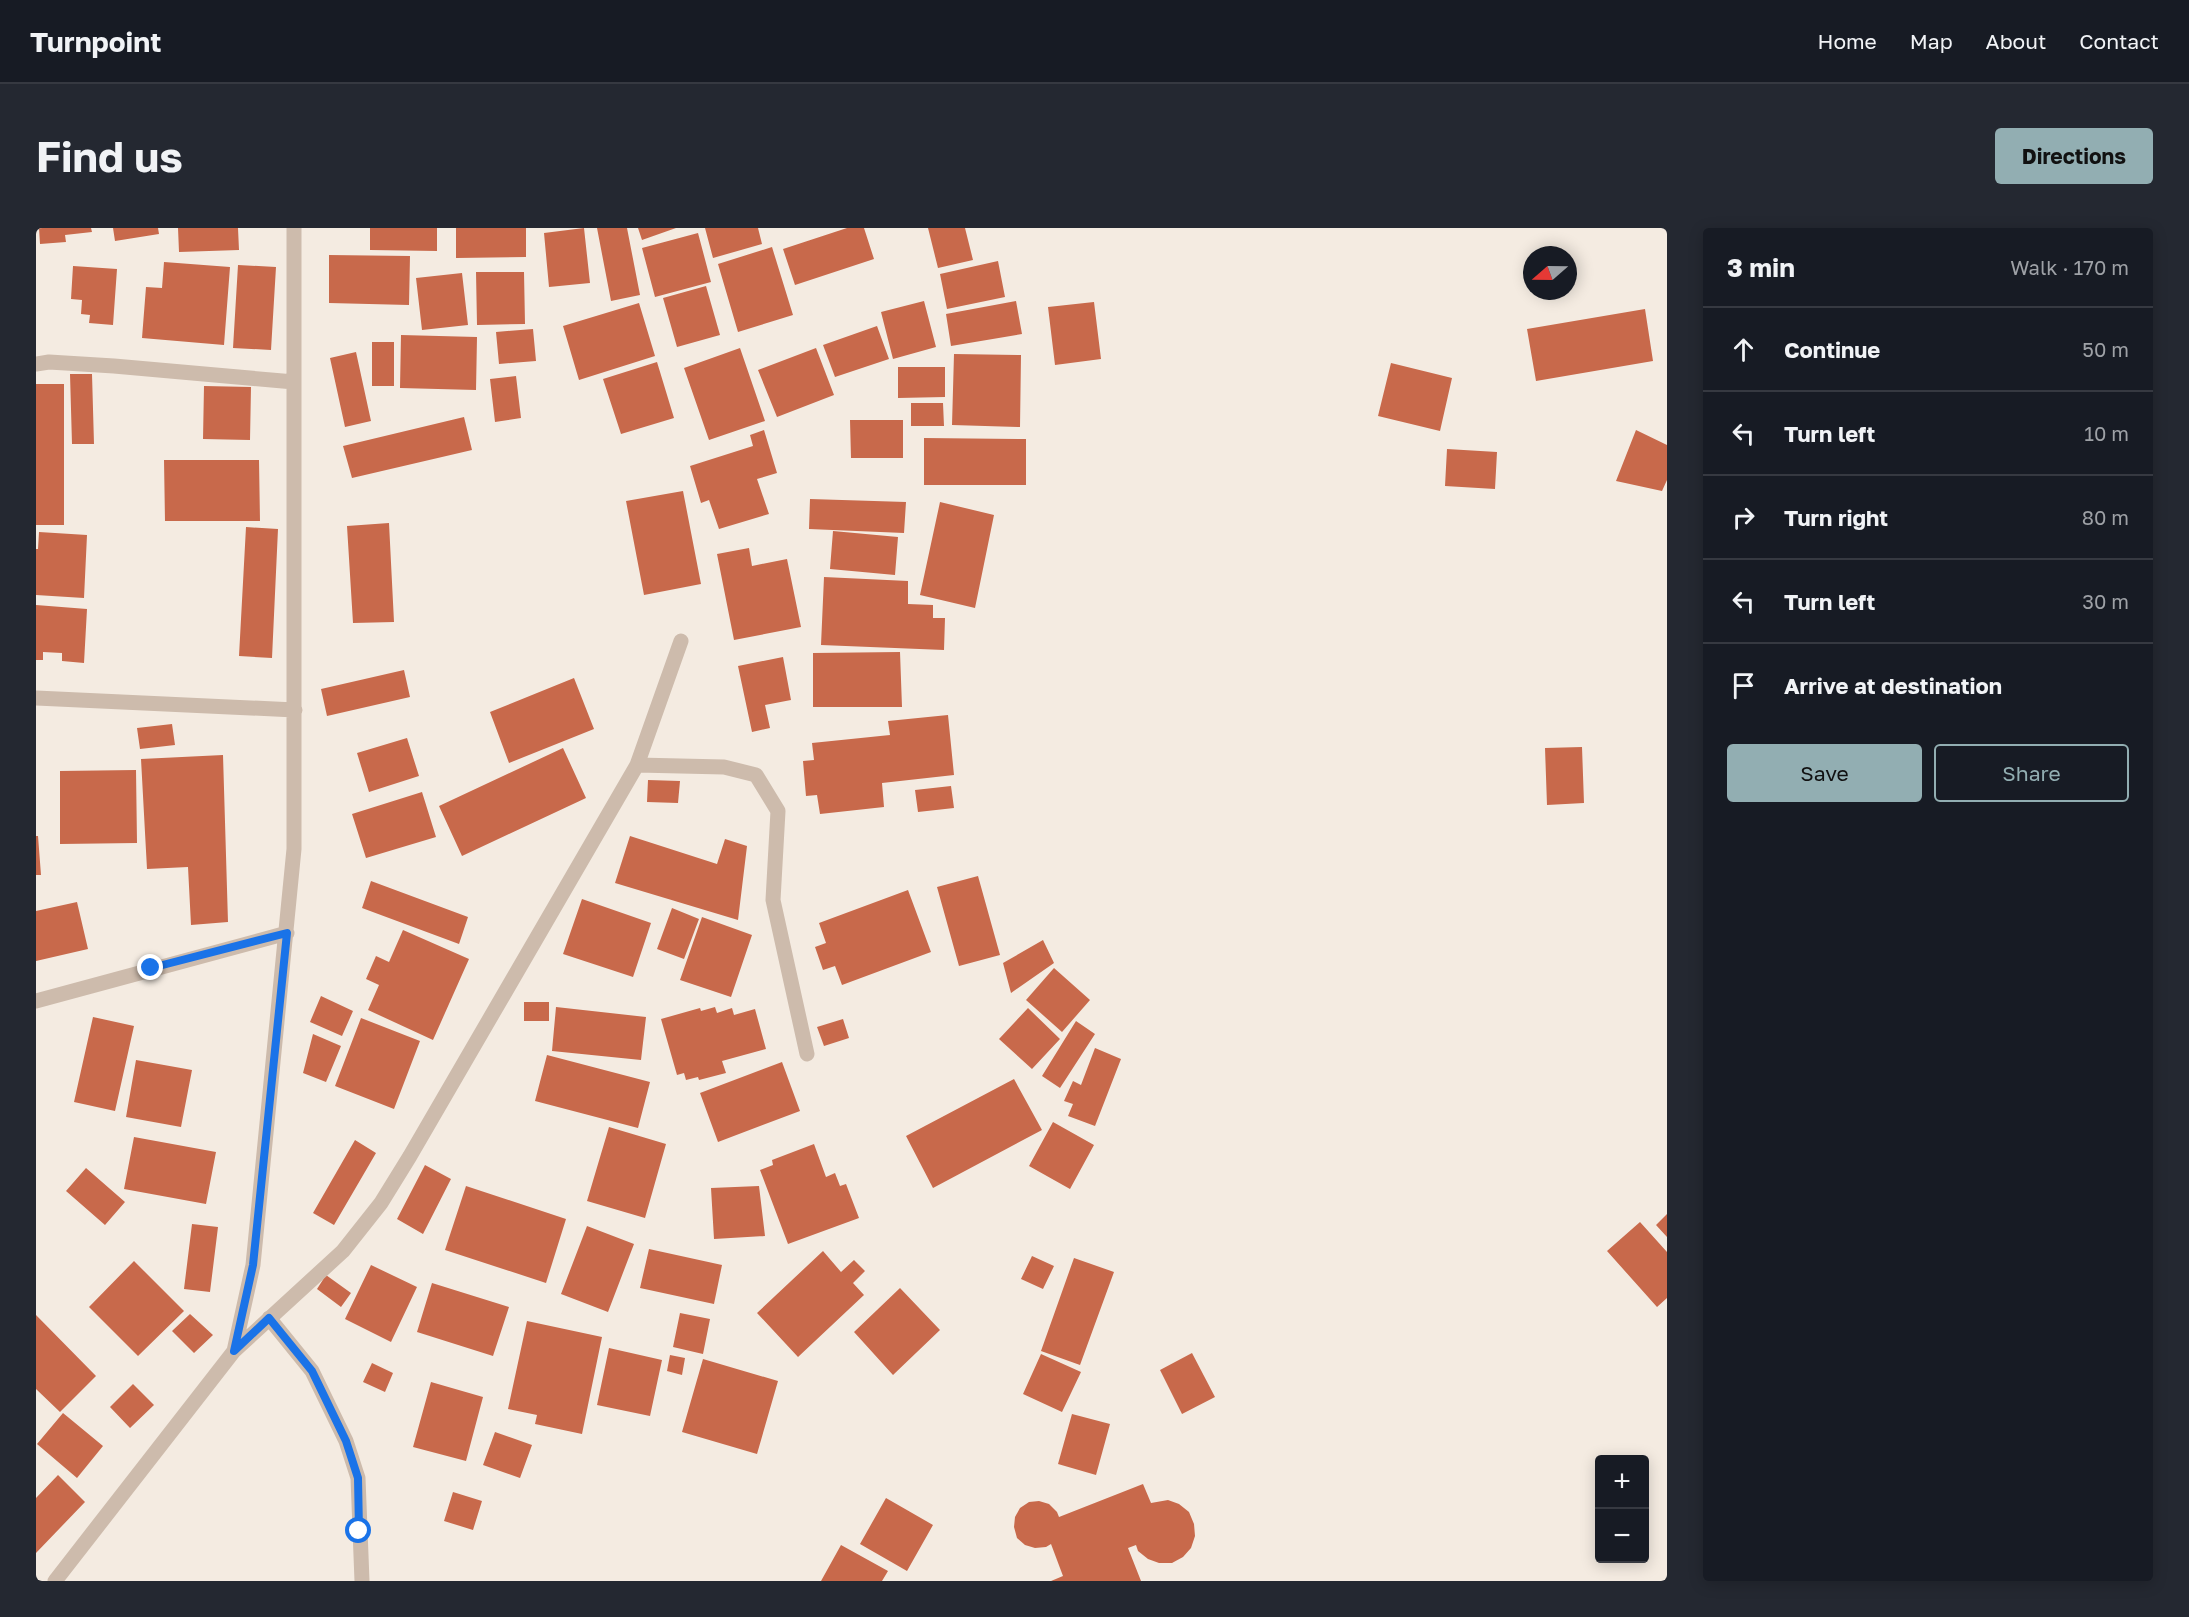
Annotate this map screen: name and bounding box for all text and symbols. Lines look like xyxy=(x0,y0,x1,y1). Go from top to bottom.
text: Turnpoint xyxy=(30,25,161,58)
text: Home xyxy=(1817,28,1877,54)
text: Map xyxy=(1910,28,1953,54)
text: About xyxy=(1986,28,2046,54)
text: Contact xyxy=(2079,28,2159,54)
button: Directions xyxy=(1995,128,2153,184)
text: Find us xyxy=(36,131,183,181)
north arrow xyxy=(1523,246,1577,300)
text: 3 min xyxy=(1727,252,1795,283)
text: Walk · 170 m xyxy=(2010,255,2129,279)
icon: ahead xyxy=(1727,333,1760,366)
text: Continue xyxy=(1784,336,1880,363)
text: 50 m xyxy=(2082,337,2129,361)
icon: left xyxy=(1727,417,1760,450)
text: Turn left xyxy=(1784,420,1875,447)
text: 10 m xyxy=(2084,421,2129,445)
icon: right xyxy=(1727,501,1760,534)
text: Turn right xyxy=(1784,504,1888,531)
text: 80 m xyxy=(2082,505,2129,529)
icon: left xyxy=(1727,585,1760,618)
text: Turn left xyxy=(1784,588,1875,615)
text: 30 m xyxy=(2082,589,2129,613)
icon: arrive xyxy=(1727,669,1760,702)
text: Arrive at destination xyxy=(1784,672,2002,699)
button: Save xyxy=(1727,744,1922,802)
button: Share xyxy=(1934,744,2129,802)
route end xyxy=(137,954,163,980)
map controls xyxy=(1595,1455,1649,1563)
button: + xyxy=(1595,1455,1649,1509)
button: − xyxy=(1595,1509,1649,1563)
route start xyxy=(345,1517,371,1543)

